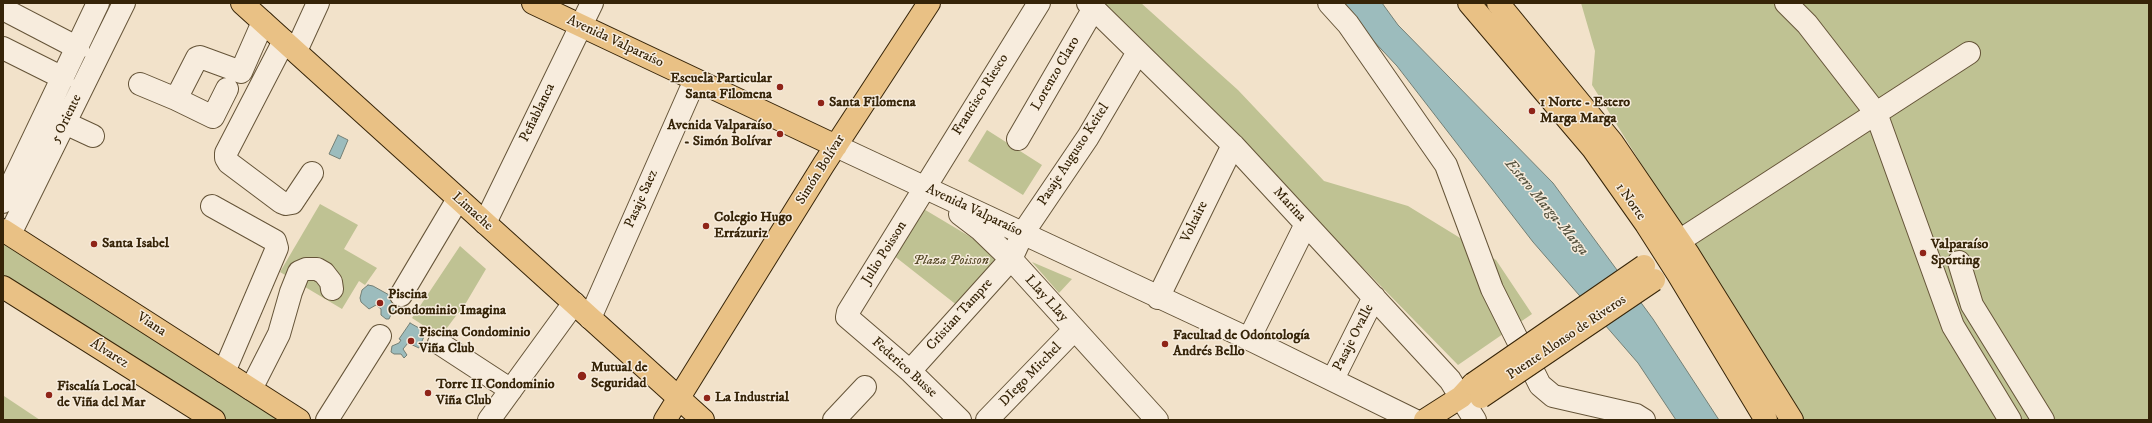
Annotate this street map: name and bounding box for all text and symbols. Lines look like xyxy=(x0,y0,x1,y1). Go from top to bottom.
street label: Avenida Valparaíso xyxy=(564,12,666,72)
street label: Lorenzo Claro xyxy=(1028,34,1084,114)
street label: Francisco Riesco xyxy=(949,51,1013,139)
place label: Escuela Particular Santa Filomena xyxy=(670,71,772,104)
street label: Peñablanca xyxy=(517,81,559,145)
marker: Escuela Particular Santa Filomena xyxy=(775,82,785,92)
street label: 5 Oriente xyxy=(48,92,86,146)
place label: Santa Filomena xyxy=(829,95,916,111)
place label: 1 Norte - Estero Marga Marga xyxy=(1540,95,1630,128)
marker: Santa Filomena xyxy=(816,98,826,108)
street label: Pasaje Augusto Keitel xyxy=(1035,101,1113,209)
marker: 1 Norte - Estero Marga Marga xyxy=(1527,106,1537,116)
place label: Avenida Valparaíso - Simón Bolívar xyxy=(667,118,772,150)
marker: Avenida Valparaíso - Simón Bolívar xyxy=(775,129,785,139)
street label: Simón Bolívar xyxy=(793,132,849,208)
water label: Estero Marga-Marga xyxy=(1500,156,1592,260)
street label: Pasaje Saez xyxy=(622,167,662,231)
street label: 1 Norte xyxy=(1611,180,1649,224)
street label: Avenida Valparaíso xyxy=(923,181,1025,241)
street label: Marina xyxy=(1269,184,1309,226)
street label: Limache xyxy=(448,189,496,235)
street label: Voltaire xyxy=(1178,199,1212,245)
place label: Colegio Hugo Errázuriz xyxy=(714,210,792,242)
street label: Julio Poisson xyxy=(859,218,911,288)
marker: Colegio Hugo Errázuriz xyxy=(701,221,711,231)
place label: Santa Isabel xyxy=(102,236,169,252)
place label: Valparaíso Sporting xyxy=(1931,237,1988,270)
marker: Santa Isabel xyxy=(89,239,99,249)
marker: Valparaíso Sporting xyxy=(1918,248,1928,258)
park label: Plaza Poisson xyxy=(913,253,989,269)
street label: Llay Llay xyxy=(1021,272,1071,326)
street label: Cristian Tampre xyxy=(923,276,997,354)
place label: Piscina Condominio Imagina xyxy=(388,287,506,320)
street label: Puente Alonso de Riveros xyxy=(1504,292,1630,384)
marker: Piscina Condominio Imagina xyxy=(375,298,385,308)
street label: Pasaje Ovalle xyxy=(1330,302,1378,374)
street label: Viana xyxy=(133,309,169,341)
place label: Piscina Condominio Viña Club xyxy=(419,325,530,358)
place label: Facultad de Odontología Andrés Bello xyxy=(1173,328,1310,360)
street label: Federico Busse xyxy=(868,334,940,402)
street label: Álvarez xyxy=(87,336,131,372)
marker: Piscina Condominio Viña Club xyxy=(406,336,416,346)
marker: Facultad de Odontología Andrés Bello xyxy=(1160,339,1170,349)
street label: DIego Mitchel xyxy=(996,340,1066,410)
place label: Mutual de Seguridad xyxy=(591,360,648,392)
marker: Mutual de Seguridad xyxy=(576,370,588,382)
place label: Torre II Condominio Viña Club xyxy=(436,377,555,410)
place label: Fiscalía Local de Viña del Mar xyxy=(57,379,145,412)
marker: Torre II Condominio Viña Club xyxy=(423,388,433,398)
marker: Fiscalía Local de Viña del Mar xyxy=(44,390,54,400)
place label: La Industrial xyxy=(715,390,789,406)
marker: La Industrial xyxy=(702,393,712,403)

